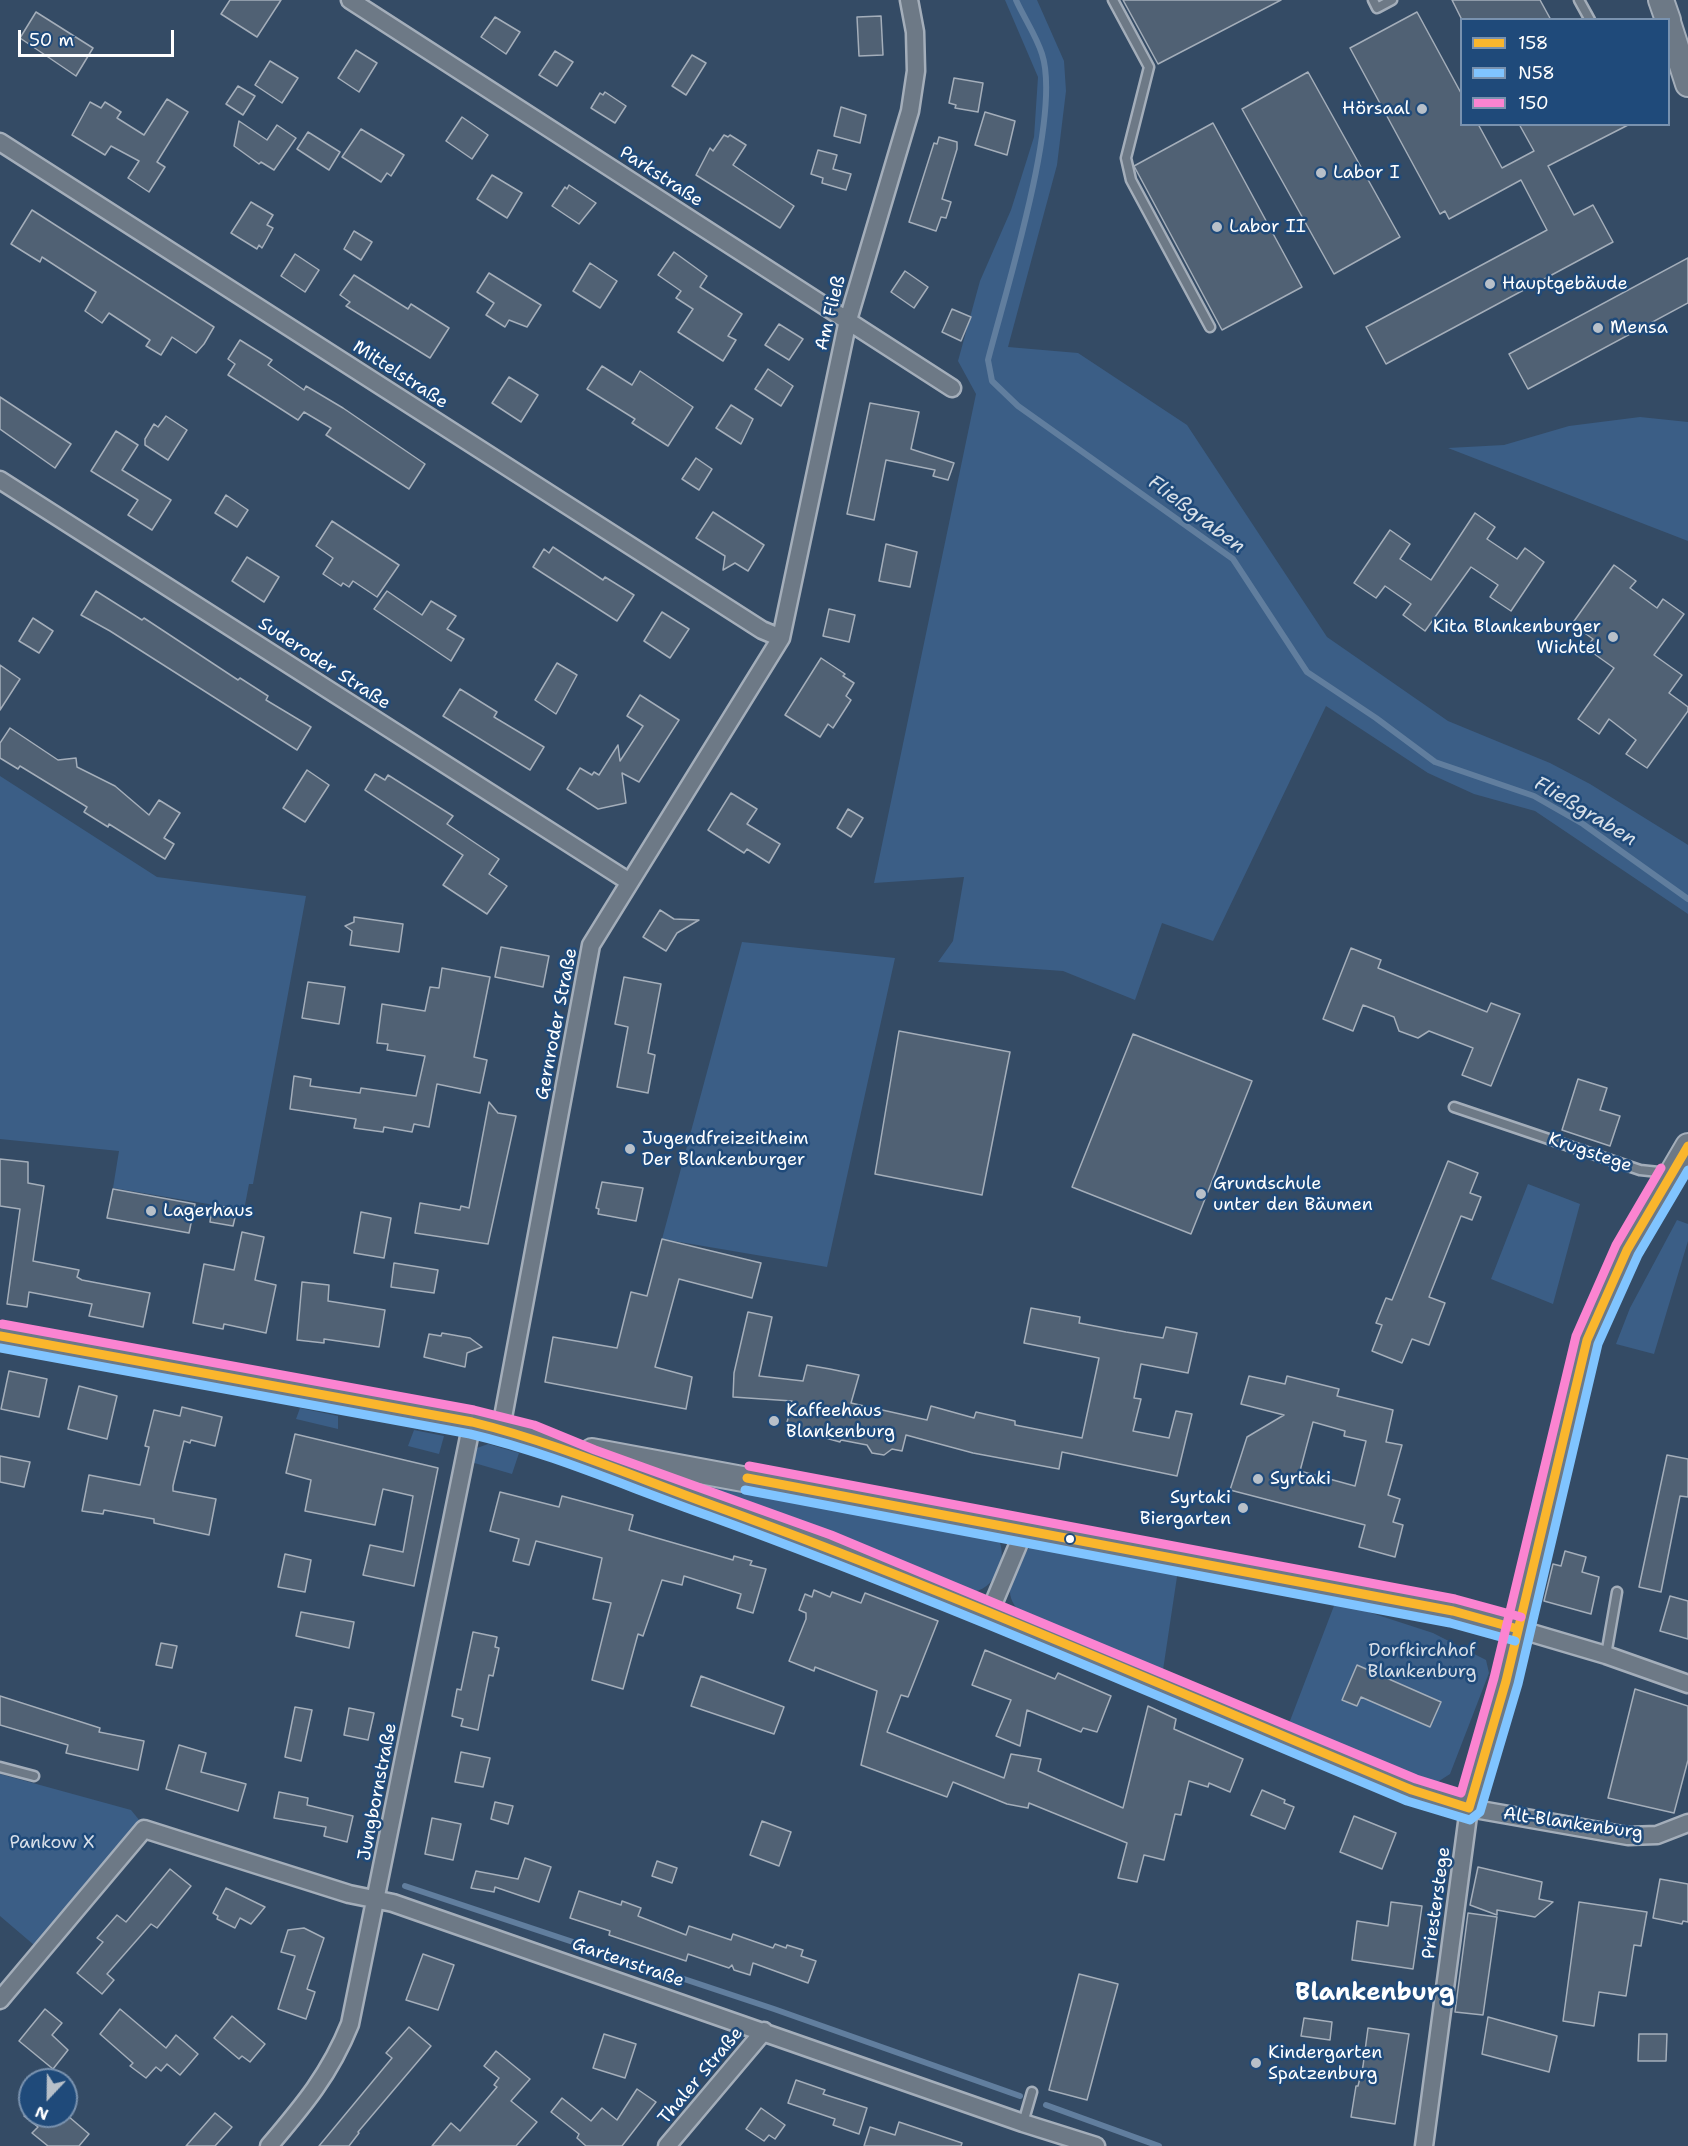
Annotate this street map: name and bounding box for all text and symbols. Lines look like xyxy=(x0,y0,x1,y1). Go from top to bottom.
scale bar xyxy=(21,18,177,56)
legend xyxy=(1460,18,1670,126)
text: 50 m xyxy=(29,28,74,52)
text: 158 xyxy=(1518,31,1548,55)
text: N58 xyxy=(1518,61,1555,85)
text: 150 xyxy=(1518,91,1549,115)
place label: Hörsaal xyxy=(1342,98,1410,120)
marker: Hörsaal xyxy=(1415,102,1429,116)
street label: Parkstraße xyxy=(615,142,707,212)
place label: Labor I xyxy=(1333,162,1400,184)
marker: Labor I xyxy=(1314,166,1328,180)
place label: Labor II xyxy=(1229,216,1306,238)
marker: Labor II xyxy=(1210,220,1224,234)
street label: Am Fließ xyxy=(811,273,851,353)
place label: Hauptgebäude xyxy=(1502,273,1628,295)
marker: Hauptgebäude xyxy=(1483,277,1497,291)
place label: Mensa xyxy=(1610,317,1668,339)
marker: Mensa xyxy=(1591,321,1605,335)
street label: Mittelstraße xyxy=(348,336,452,414)
water label: Fließgraben xyxy=(1143,471,1249,559)
street label: Suderoder Straße xyxy=(254,613,394,715)
place label: Kita Blankenburger Wichtel xyxy=(1433,616,1601,658)
marker: Kita Blankenburger Wichtel xyxy=(1606,630,1620,644)
water label: Fließgraben xyxy=(1529,772,1641,852)
street label: Gernroder Straße xyxy=(532,946,582,1102)
place label: Jugendfreizeitheim Der Blankenburger xyxy=(642,1128,808,1170)
street label: Krugstege xyxy=(1545,1129,1635,1177)
marker: Jugendfreizeitheim Der Blankenburger xyxy=(623,1142,637,1156)
place label: Grundschule unter den Bäumen xyxy=(1213,1173,1373,1216)
marker: Grundschule unter den Bäumen xyxy=(1194,1187,1208,1201)
place label: Lagerhaus xyxy=(163,1200,253,1222)
marker: Lagerhaus xyxy=(144,1204,158,1218)
place label: Kaffeehaus Blankenburg xyxy=(786,1400,895,1442)
marker: Kaffeehaus Blankenburg xyxy=(767,1414,781,1428)
place label: Syrtaki xyxy=(1270,1468,1331,1490)
marker: Syrtaki xyxy=(1251,1472,1265,1486)
place label: Syrtaki Biergarten xyxy=(1140,1487,1231,1530)
marker: Syrtaki Biergarten xyxy=(1236,1501,1250,1515)
unlabelled marker xyxy=(1064,1533,1076,1545)
park label: Dorfkirchhof Blankenburg xyxy=(1367,1640,1477,1682)
street label: Jungbornstraße xyxy=(354,1721,402,1863)
street label: Alt-Blankenburg xyxy=(1502,1803,1644,1845)
park label: Pankow X xyxy=(9,1832,95,1854)
street label: Priesterstege xyxy=(1418,1845,1456,1961)
street label: Gartenstraße xyxy=(569,1934,687,1992)
district label: Blankenburg xyxy=(1295,1980,1455,2008)
street label: Thaler Straße xyxy=(654,2023,748,2129)
place label: Kindergarten Spatzenburg xyxy=(1268,2042,1382,2084)
marker: Kindergarten Spatzenburg xyxy=(1249,2056,1263,2070)
north arrow xyxy=(18,2068,78,2128)
text: N xyxy=(32,2101,52,2125)

